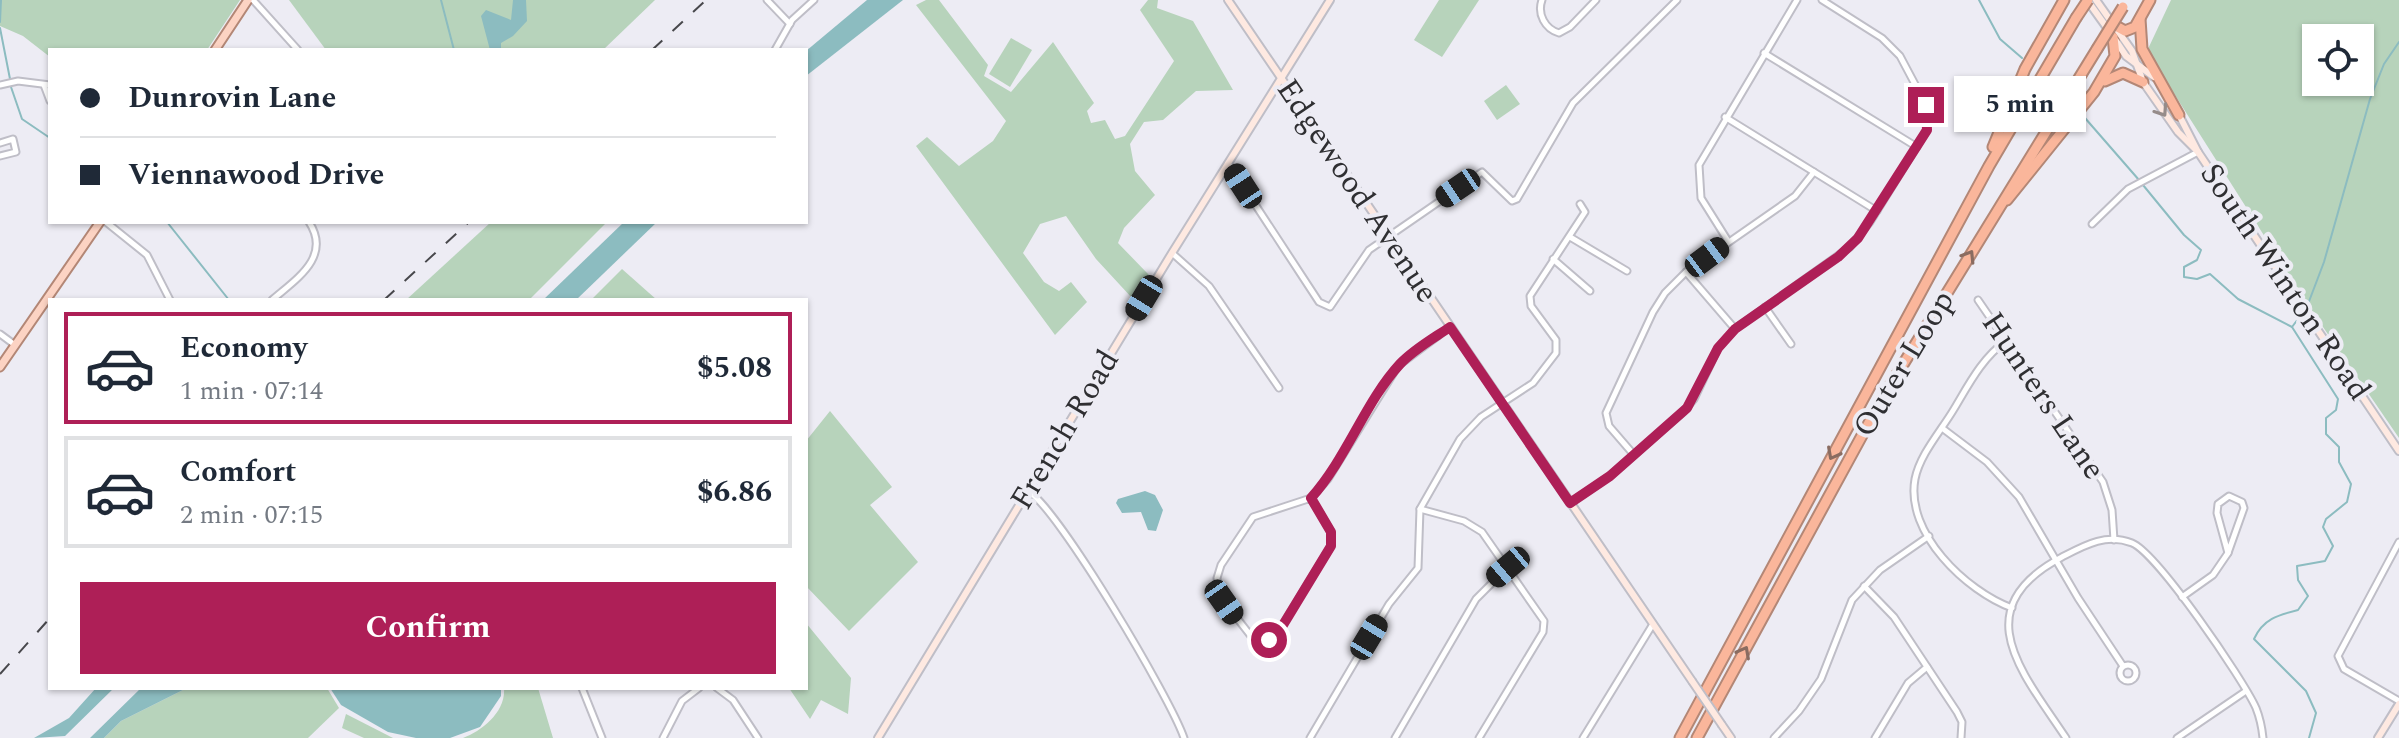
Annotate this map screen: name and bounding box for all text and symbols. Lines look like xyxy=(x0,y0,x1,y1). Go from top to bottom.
map controls xyxy=(2302,24,2374,96)
button: locate xyxy=(2302,24,2374,96)
street label: Edgewood Avenue xyxy=(1263,69,1451,313)
text: Dunrovin Lane xyxy=(128,75,336,121)
callout: 5 min xyxy=(1954,77,2086,133)
text: 5 min xyxy=(1985,84,2055,124)
route end xyxy=(1908,87,1944,123)
one-way arrow xyxy=(2152,102,2167,116)
text: Viennawood Drive xyxy=(128,152,384,198)
street label: South Winton Road xyxy=(2187,153,2383,411)
car xyxy=(1220,159,1266,213)
car xyxy=(1431,165,1485,211)
car xyxy=(1681,233,1733,281)
one-way arrow xyxy=(1959,250,1974,265)
car xyxy=(1121,271,1167,325)
street label: Outer Loop xyxy=(1841,281,1967,447)
street label: Hunters Lane xyxy=(1968,302,2118,490)
text: Economy xyxy=(180,325,307,371)
icon: car xyxy=(84,332,156,404)
street label: French Road xyxy=(998,340,1132,520)
text: $5.08 xyxy=(697,345,772,391)
text: 1 min · 07:14 xyxy=(180,371,323,411)
one-way arrow xyxy=(1828,445,1843,460)
text: Comfort xyxy=(180,449,296,495)
icon: car xyxy=(84,456,156,528)
text: $6.86 xyxy=(697,469,772,515)
text: 2 min · 07:15 xyxy=(180,495,323,535)
car xyxy=(1482,542,1534,592)
car xyxy=(1200,575,1248,629)
button: Confirm xyxy=(80,582,776,674)
car xyxy=(1346,610,1392,664)
route start xyxy=(1251,622,1287,658)
one-way arrow xyxy=(1734,646,1749,660)

